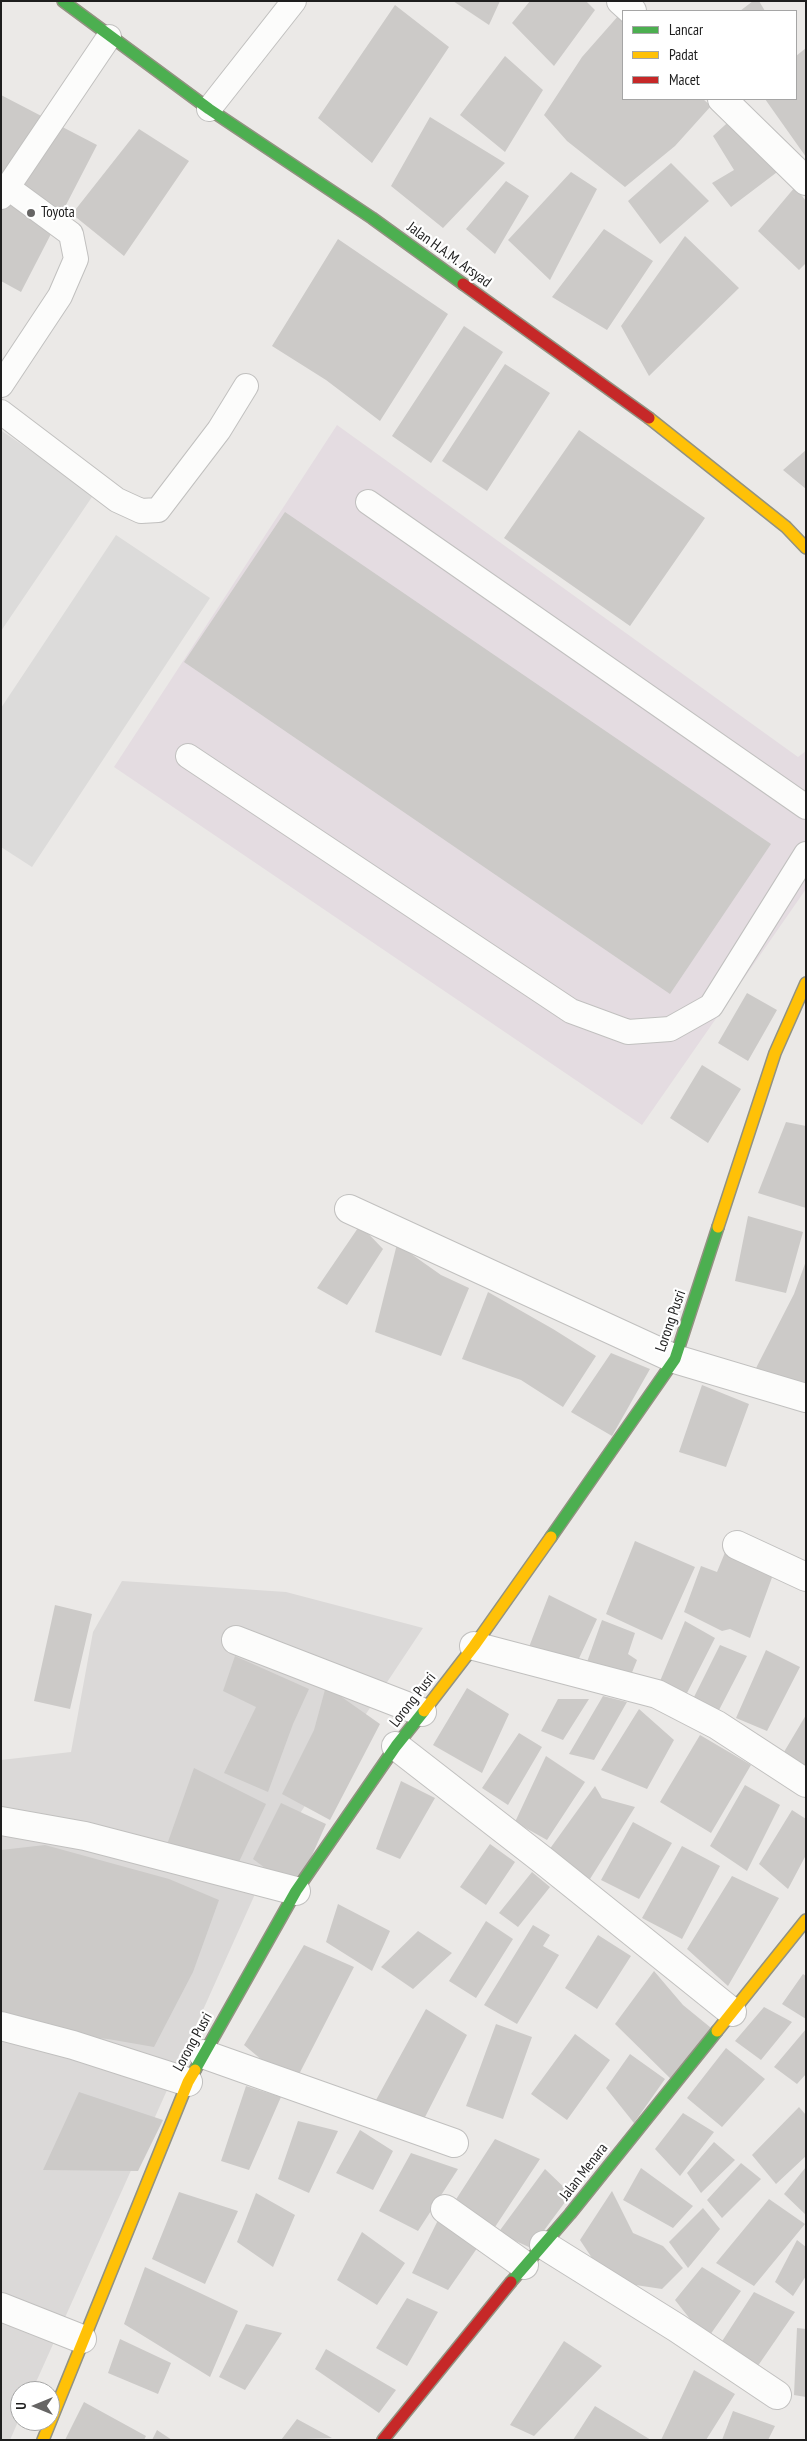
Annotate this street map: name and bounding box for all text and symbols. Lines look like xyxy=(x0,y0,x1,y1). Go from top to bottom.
legend xyxy=(622,10,797,100)
text: Lancar xyxy=(669,20,703,39)
text: Padat xyxy=(669,45,698,64)
text: Macet xyxy=(669,70,700,89)
place label: Toyota xyxy=(41,204,75,222)
marker: Toyota xyxy=(25,207,37,219)
street label: Jalan H.A.M. Arsyad xyxy=(403,218,495,292)
street label: Lorong Pusri xyxy=(652,1288,690,1354)
street label: Lorong Pusri xyxy=(386,1669,440,1731)
street label: Lorong Pusri xyxy=(170,2010,216,2074)
street label: Jalan Menara xyxy=(556,2140,612,2204)
north arrow xyxy=(10,2381,60,2431)
text: U xyxy=(12,2402,30,2410)

